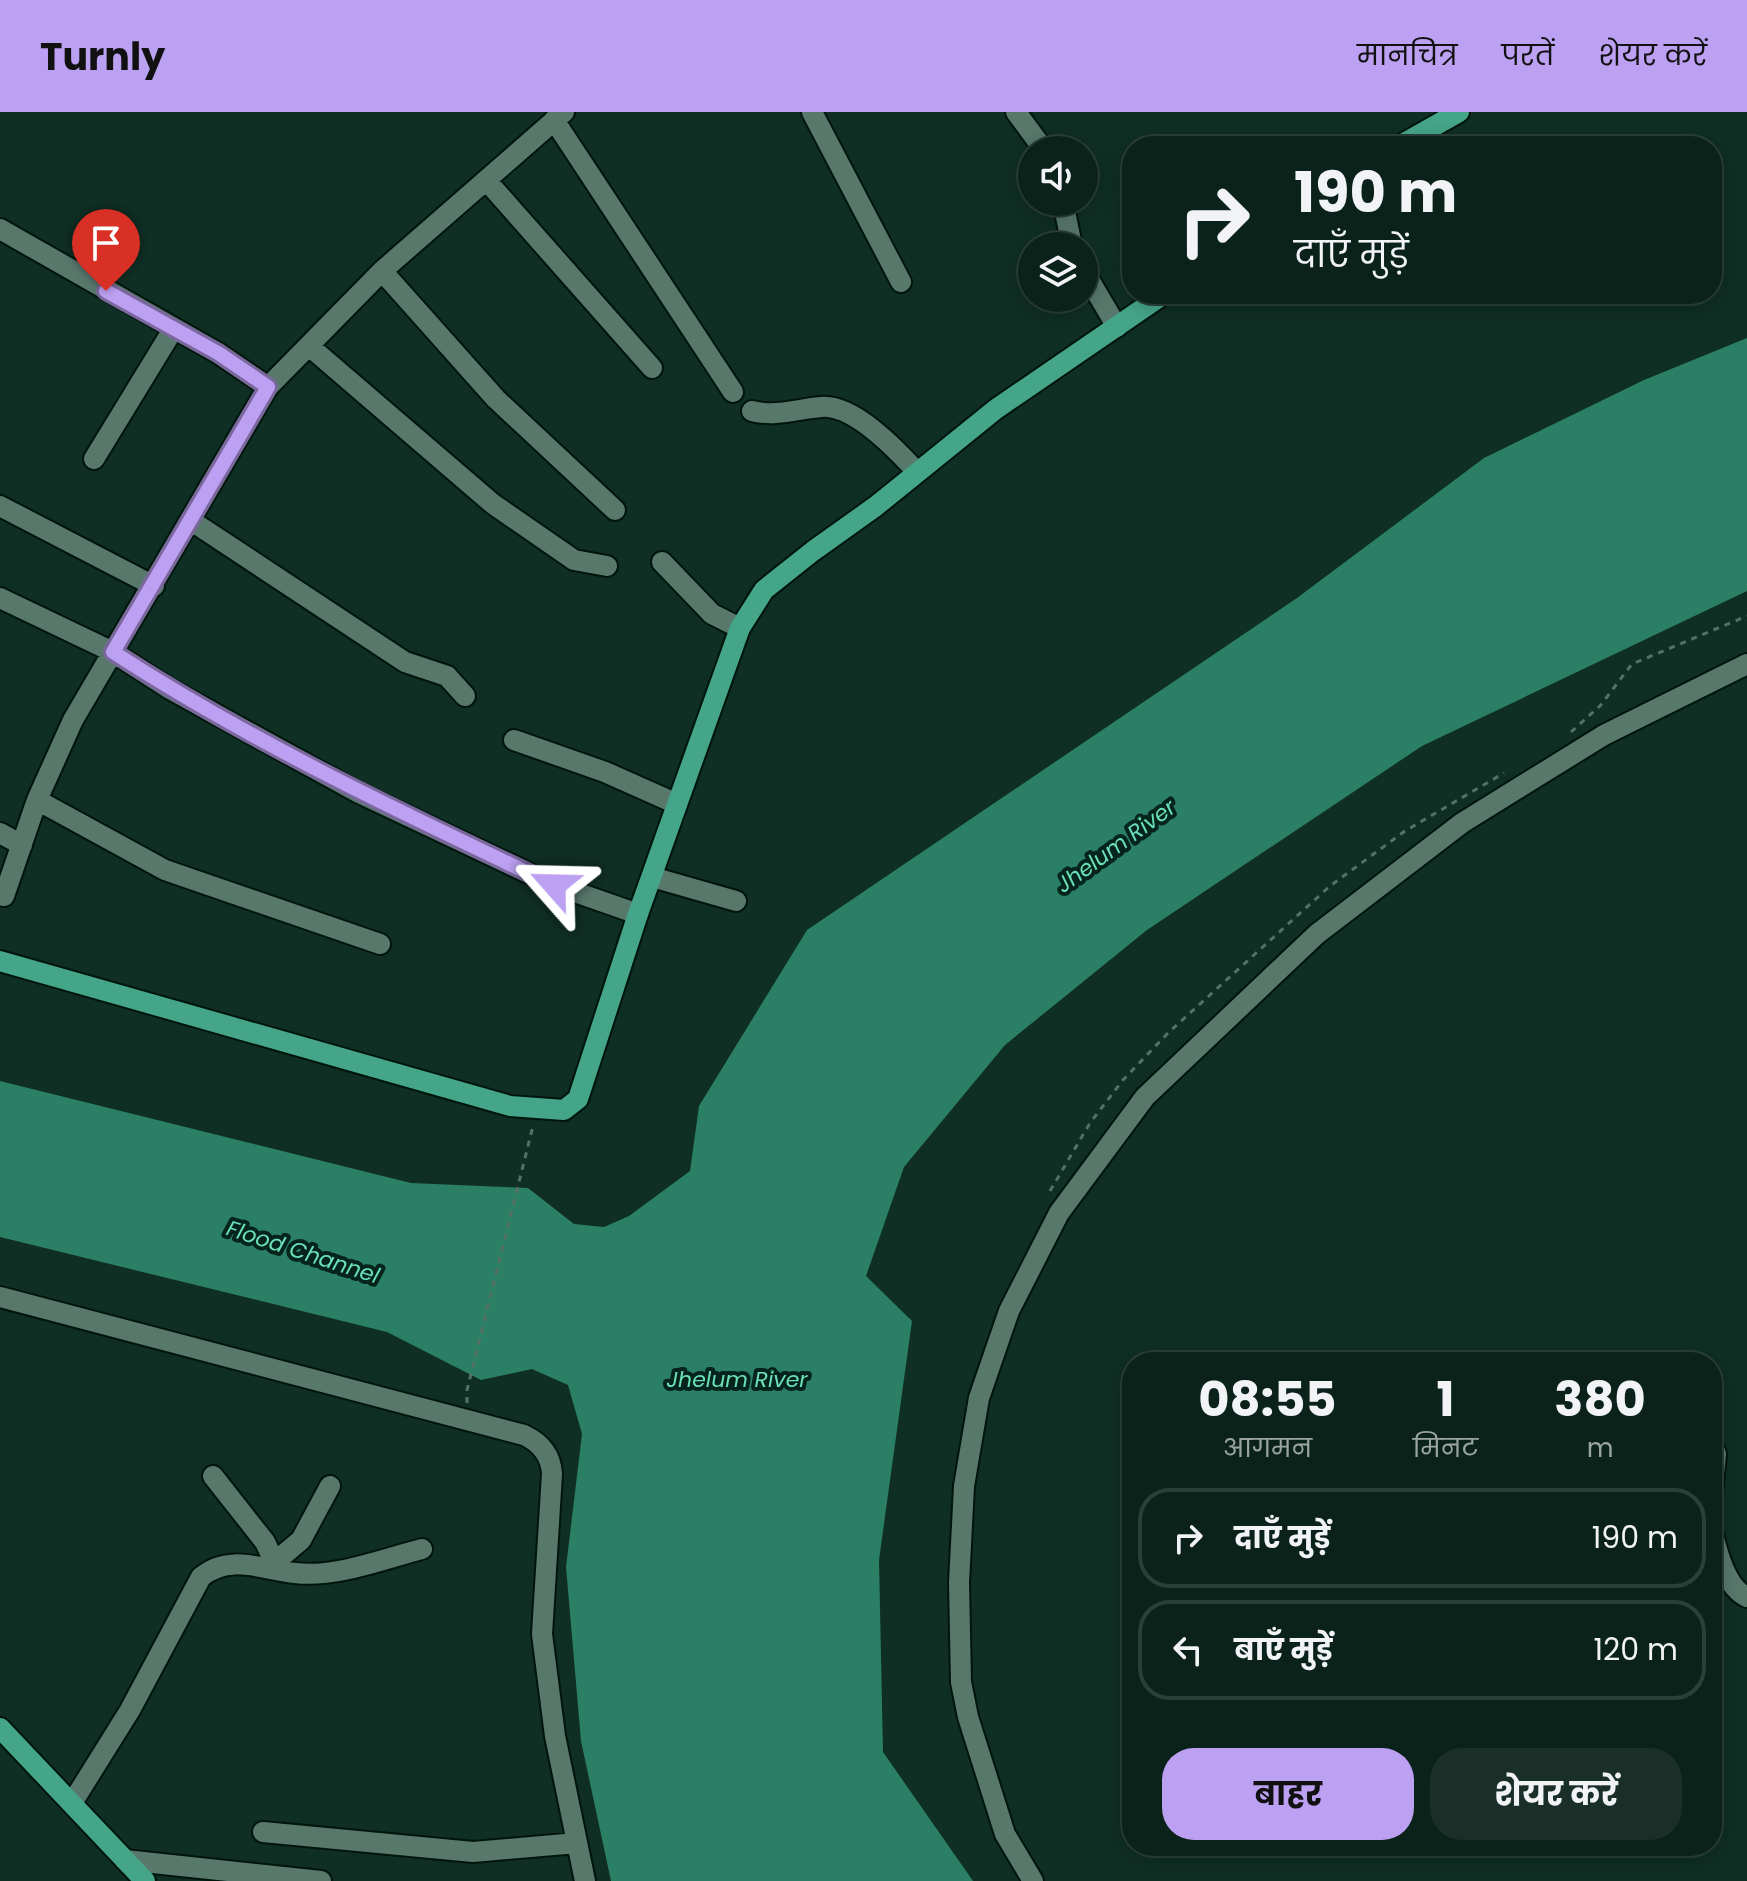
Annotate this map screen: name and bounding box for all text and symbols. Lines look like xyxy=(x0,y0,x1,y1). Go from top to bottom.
text: Turnly xyxy=(40,30,165,83)
text: मानचित्र xyxy=(1357,36,1458,75)
text: परतें xyxy=(1502,36,1554,75)
text: शेयर करें xyxy=(1598,36,1707,75)
map controls xyxy=(1018,136,1098,312)
button: sound xyxy=(1018,136,1098,216)
text: 190 m xyxy=(1294,153,1457,232)
icon: right xyxy=(1162,168,1266,272)
pin xyxy=(72,209,140,291)
icon: arrive xyxy=(84,221,128,265)
text: दाएँ मुड़ें xyxy=(1294,229,1409,280)
button: layers xyxy=(1018,232,1098,312)
water label: Jhelum River xyxy=(1050,792,1183,900)
position arrow xyxy=(512,843,596,927)
water label: Flood Channel xyxy=(222,1213,384,1292)
water label: Jhelum River xyxy=(666,1364,808,1395)
text: 08:55 xyxy=(1198,1366,1337,1433)
text: 1 xyxy=(1436,1366,1455,1433)
text: 380 xyxy=(1554,1366,1646,1433)
text: आगमन xyxy=(1223,1430,1312,1466)
text: मिनट xyxy=(1413,1430,1478,1466)
text: m xyxy=(1587,1430,1613,1466)
icon: right xyxy=(1166,1516,1210,1560)
text: दाएँ मुड़ें xyxy=(1234,1516,1330,1559)
text: 190 m xyxy=(1592,1516,1678,1559)
icon: left xyxy=(1166,1628,1210,1672)
text: बाएँ मुड़ें xyxy=(1234,1628,1332,1671)
text: 120 m xyxy=(1593,1628,1678,1671)
button: बाहर xyxy=(1162,1748,1414,1840)
button: शेयर करें xyxy=(1430,1748,1682,1840)

